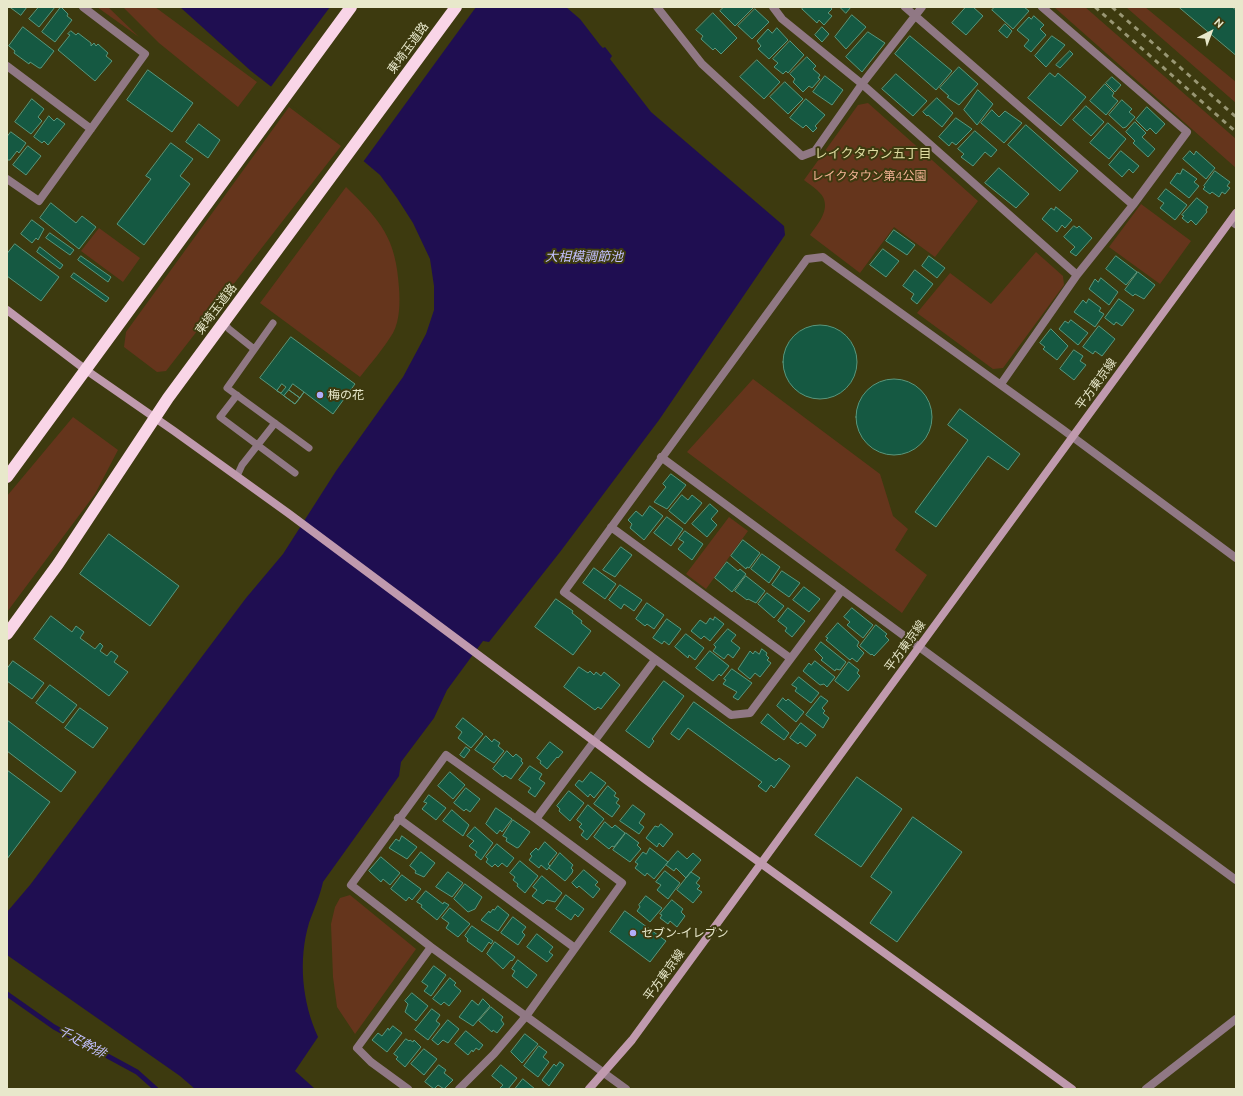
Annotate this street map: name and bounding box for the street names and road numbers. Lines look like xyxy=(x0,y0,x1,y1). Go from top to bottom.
street label: 東埼玉道路 xyxy=(385,19,431,77)
street label: 東埼玉道路 xyxy=(192,281,240,337)
street label: 平方東京線 xyxy=(1073,355,1119,413)
street label: 平方東京線 xyxy=(882,617,928,675)
street label: 平方東京線 xyxy=(641,946,687,1004)

